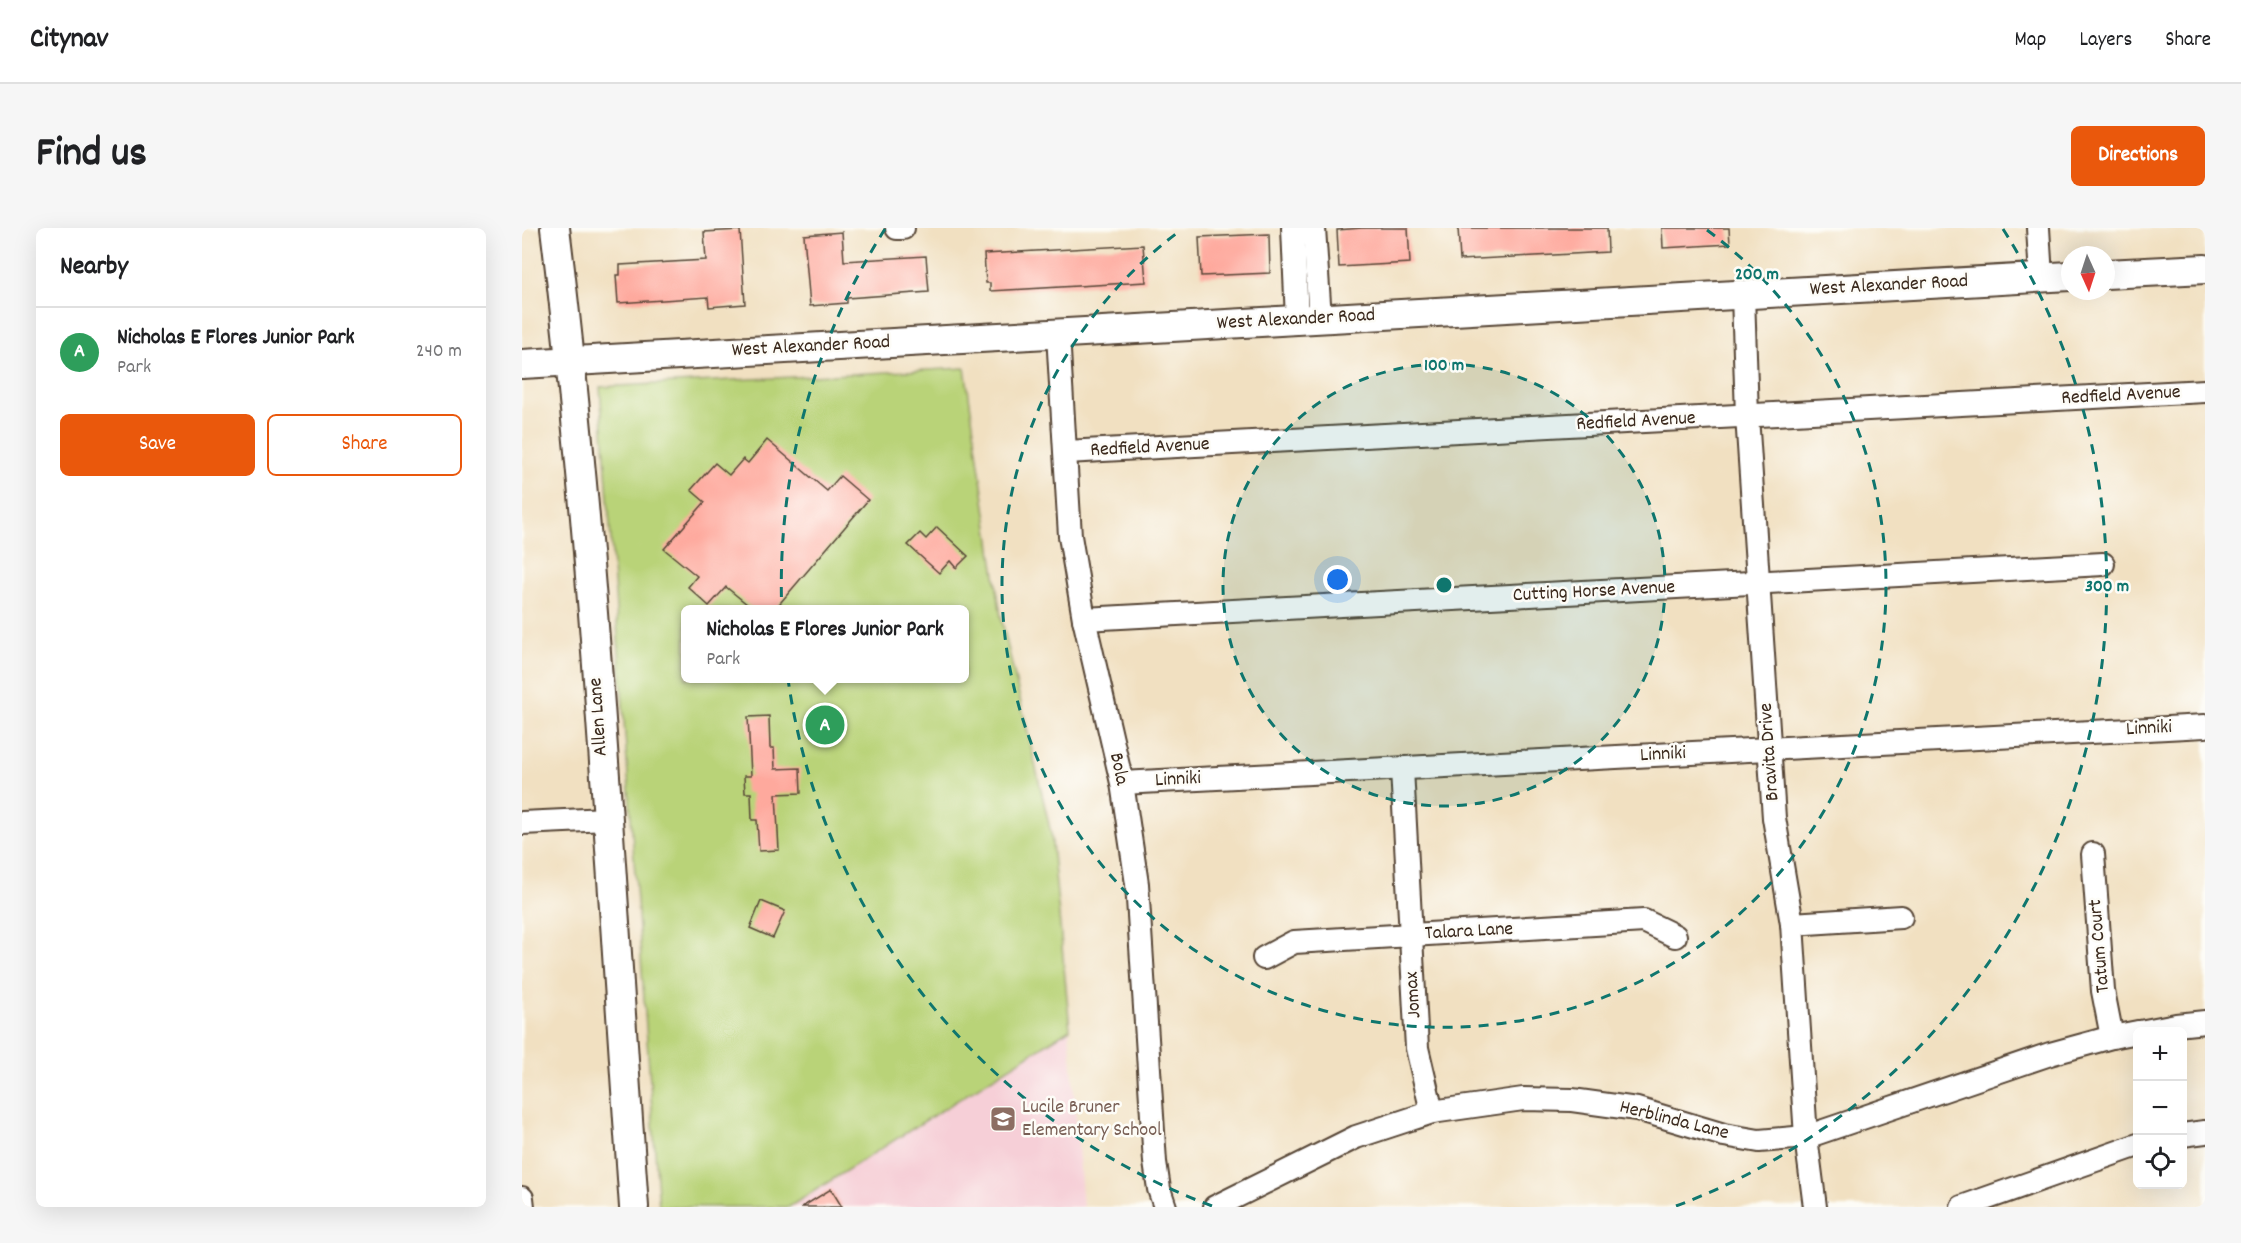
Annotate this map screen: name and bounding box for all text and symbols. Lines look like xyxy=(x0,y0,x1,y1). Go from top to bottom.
text: Citynav xyxy=(30,21,108,61)
text: Map xyxy=(2015,26,2046,56)
text: Layers xyxy=(2079,26,2132,56)
text: Share xyxy=(2165,26,2211,56)
text: Find us xyxy=(36,126,147,186)
button: Directions xyxy=(2071,126,2205,186)
north arrow xyxy=(2061,246,2115,300)
text: Nearby xyxy=(60,249,128,286)
text: 200 m xyxy=(1735,263,1779,288)
street label: West Alexander Road xyxy=(1809,268,1969,304)
street label: West Alexander Road xyxy=(1216,302,1376,338)
text: Nicholas E Flores Junior Park xyxy=(117,323,355,354)
street label: West Alexander Road xyxy=(731,329,891,365)
text: A xyxy=(74,338,85,366)
text: 240 m xyxy=(416,338,462,366)
text: Park xyxy=(117,354,151,382)
text: 100 m xyxy=(1424,354,1464,379)
street label: Redfield Avenue xyxy=(2061,379,2182,413)
street label: Redfield Avenue xyxy=(1576,405,1697,439)
button: Save xyxy=(60,414,255,476)
button: Share xyxy=(267,414,462,476)
street label: Redfield Avenue xyxy=(1090,431,1211,465)
your location xyxy=(1323,565,1352,594)
street label: Cutting Horse Avenue xyxy=(1512,574,1676,610)
centre of rings xyxy=(1434,575,1454,595)
text: 300 m xyxy=(2085,575,2129,600)
popup xyxy=(681,605,969,683)
text: Nicholas E Flores Junior Park xyxy=(706,615,944,646)
text: Park xyxy=(706,646,740,674)
street label: Allen Lane xyxy=(582,677,616,757)
pin: A xyxy=(806,702,844,748)
street label: Bravita Drive xyxy=(1753,702,1787,802)
street label: Linniki xyxy=(2125,714,2173,744)
street label: Linniki xyxy=(1639,740,1687,770)
street label: Bola xyxy=(1101,750,1135,788)
street label: Linniki xyxy=(1154,765,1202,795)
street label: Tatum Court xyxy=(2082,898,2118,994)
street label: Talara Lane xyxy=(1424,916,1514,948)
street label: Jomax xyxy=(1398,970,1430,1019)
map controls xyxy=(2133,1027,2187,1189)
button: + xyxy=(2133,1027,2187,1081)
button: − xyxy=(2133,1081,2187,1135)
place label: Lucile Bruner Elementary School xyxy=(1022,1094,1162,1145)
street label: Herblinda Lane xyxy=(1616,1094,1732,1148)
school or university icon: Lucile Bruner Elementary School xyxy=(988,1104,1018,1134)
button: locate xyxy=(2133,1135,2187,1189)

